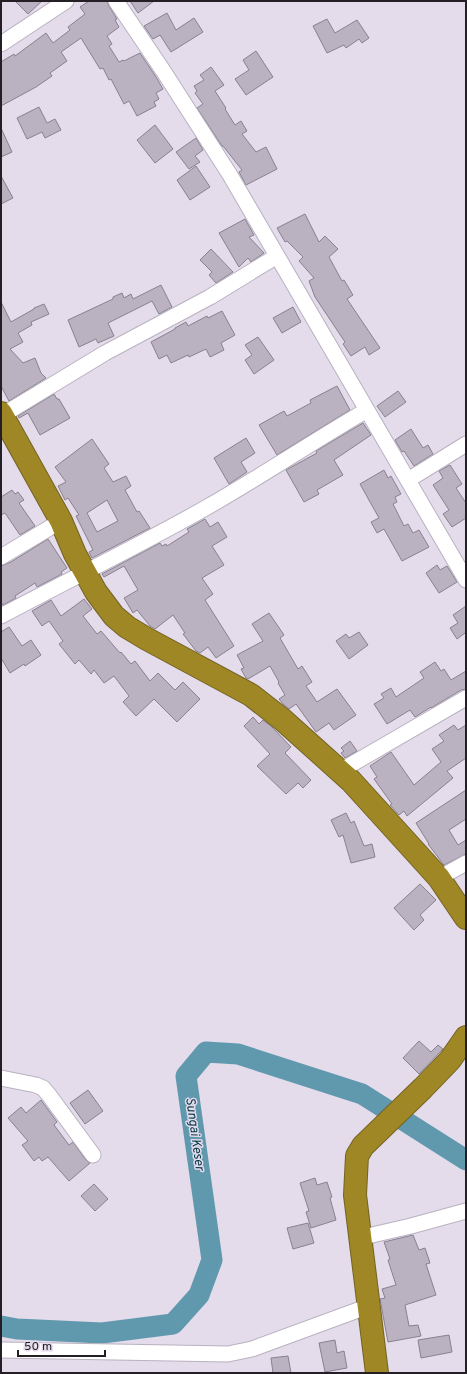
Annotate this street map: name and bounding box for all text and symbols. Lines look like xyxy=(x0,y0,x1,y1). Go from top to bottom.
water label: Sungai Keser xyxy=(181,1096,207,1173)
scale bar xyxy=(18,1332,105,1358)
text: 50 m xyxy=(24,1339,52,1355)

